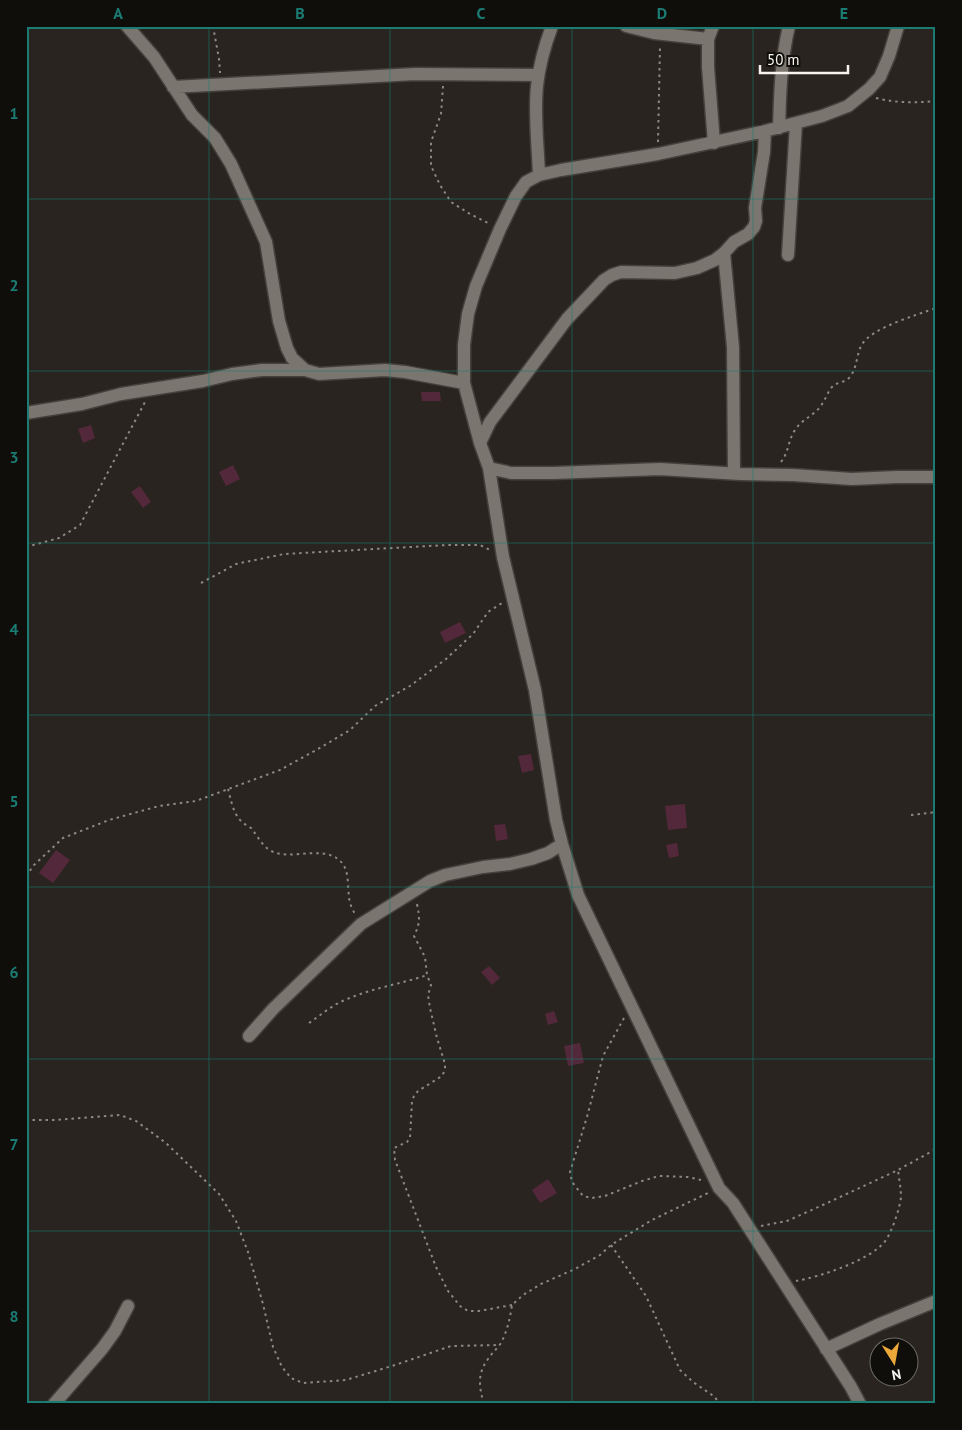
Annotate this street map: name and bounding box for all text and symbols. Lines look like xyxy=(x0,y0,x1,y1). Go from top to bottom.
text: A xyxy=(113,3,123,23)
text: B xyxy=(295,3,305,23)
text: C xyxy=(477,3,486,23)
text: D xyxy=(657,3,667,23)
text: E xyxy=(840,3,848,23)
scale bar xyxy=(760,42,847,74)
text: 50 m xyxy=(767,50,800,69)
text: 1 xyxy=(9,103,19,123)
text: 2 xyxy=(9,275,19,295)
text: 3 xyxy=(9,447,19,467)
text: 4 xyxy=(9,619,19,639)
text: 5 xyxy=(9,791,19,811)
text: 6 xyxy=(9,962,19,982)
text: 7 xyxy=(9,1134,19,1154)
text: 8 xyxy=(9,1306,19,1326)
north arrow xyxy=(870,1338,920,1388)
text: N xyxy=(890,1365,903,1384)

